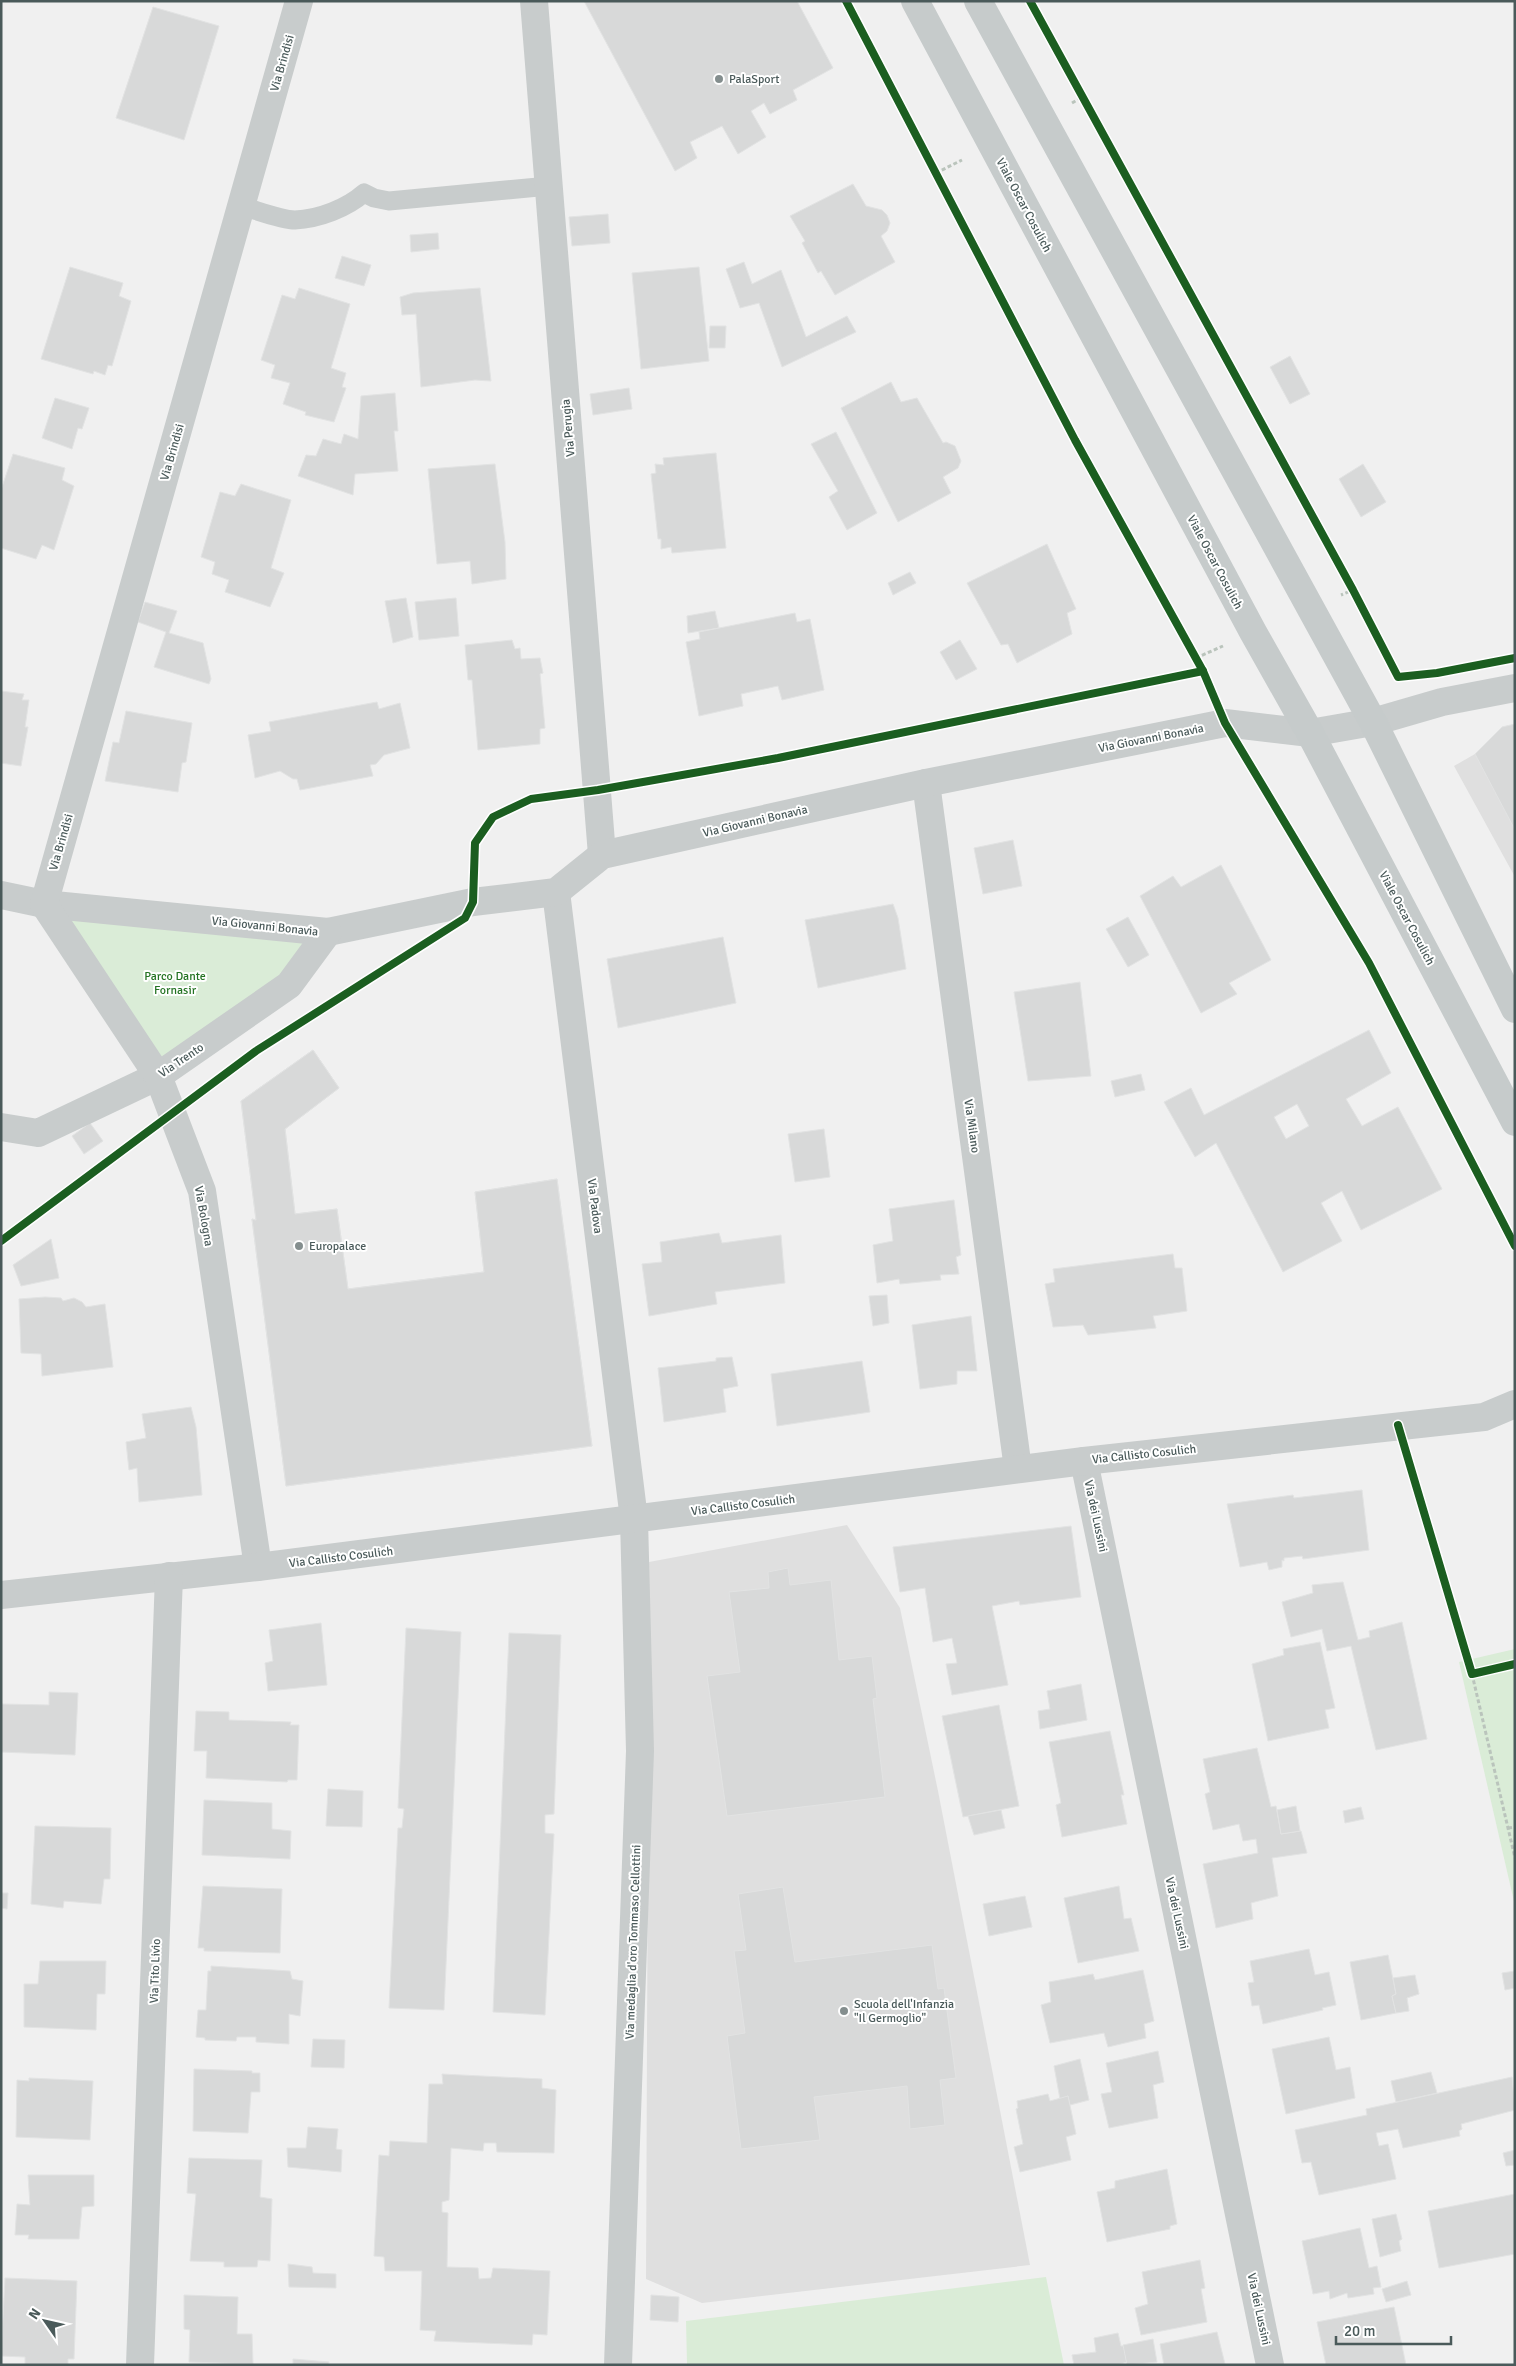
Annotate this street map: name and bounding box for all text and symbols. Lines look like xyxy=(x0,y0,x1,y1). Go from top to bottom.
street label: Via Brindisi xyxy=(267,33,298,93)
place label: PalaSport xyxy=(729,72,779,87)
marker: PalaSport xyxy=(713,73,725,85)
street label: Viale Oscar Cosulich xyxy=(992,156,1055,255)
street label: Via Perugia xyxy=(559,398,578,457)
street label: Via Brindisi xyxy=(157,422,188,482)
street label: Viale Oscar Cosulich xyxy=(1183,513,1246,612)
street label: Via Giovanni Bonavia xyxy=(1097,721,1205,756)
street label: Via Giovanni Bonavia xyxy=(701,802,809,841)
street label: Via Brindisi xyxy=(46,812,77,872)
street label: Viale Oscar Cosulich xyxy=(1375,869,1438,968)
street label: Via Giovanni Bonavia xyxy=(211,913,319,940)
park label: Parco Dante Fornasir xyxy=(144,969,206,998)
street label: Via Trento xyxy=(156,1040,207,1081)
street label: Via Milano xyxy=(960,1098,983,1154)
street label: Via Padova xyxy=(584,1178,605,1235)
street label: Via Bologna xyxy=(191,1185,216,1247)
place label: Europalace xyxy=(309,1239,366,1254)
marker: Europalace xyxy=(293,1240,305,1252)
street label: Via Callisto Cosulich xyxy=(1091,1442,1197,1467)
street label: Via dei Lussini xyxy=(1081,1479,1110,1553)
street label: Via Callisto Cosulich xyxy=(690,1492,796,1519)
street label: Via Callisto Cosulich xyxy=(288,1544,394,1571)
street label: Via medaglia d'oro Tommaso Cellottini xyxy=(623,1844,644,2040)
street label: Via dei Lussini xyxy=(1162,1876,1191,1950)
street label: Via Tito Livio xyxy=(147,1938,164,2004)
place label: Scuola dell'Infanzia "Il Germoglio" xyxy=(854,1997,954,2026)
marker: Scuola dell'Infanzia "Il Germoglio" xyxy=(838,2005,850,2017)
street label: Via dei Lussini xyxy=(1244,2272,1273,2346)
north arrow xyxy=(20,2296,70,2346)
text: N xyxy=(25,2305,44,2323)
scale bar xyxy=(1336,2314,1451,2346)
text: 20 m xyxy=(1344,2322,1375,2340)

